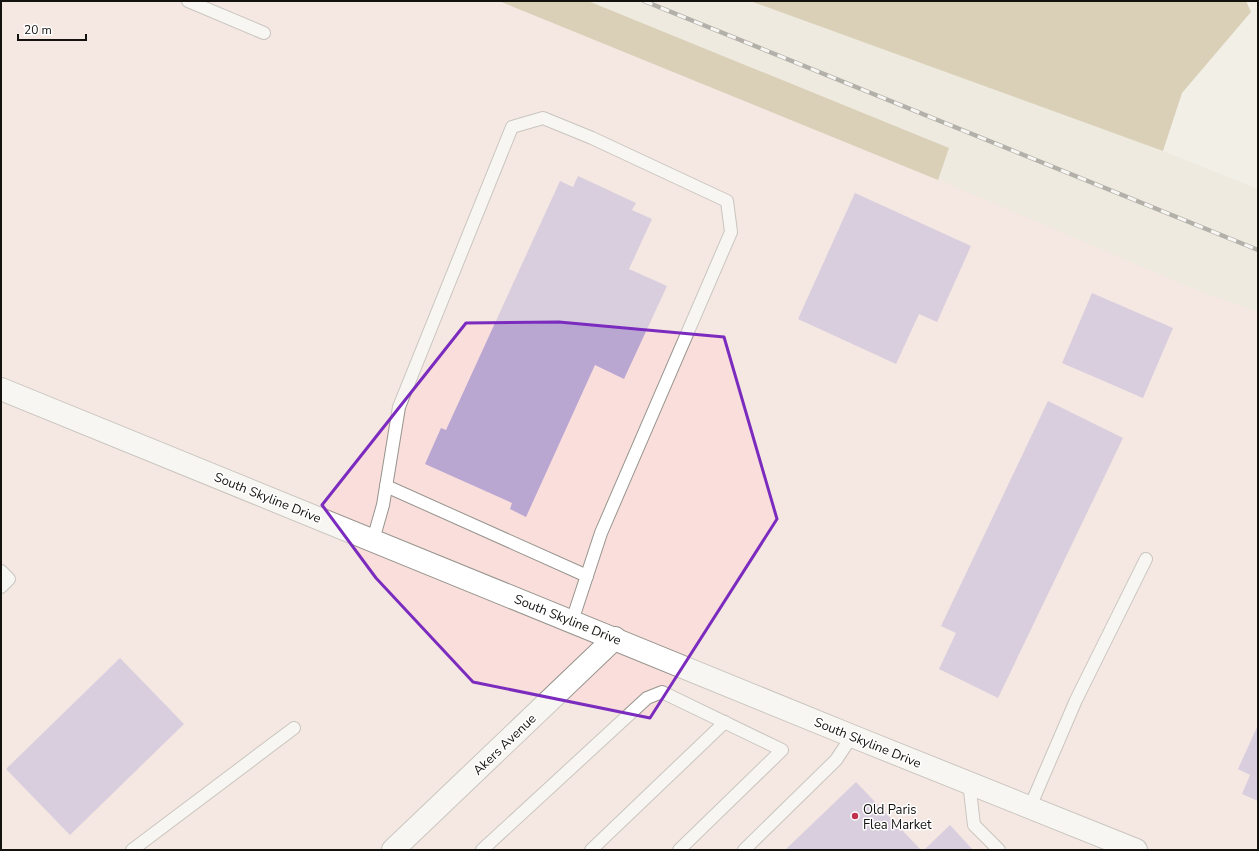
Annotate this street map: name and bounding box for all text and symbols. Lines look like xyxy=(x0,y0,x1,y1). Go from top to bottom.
scale bar xyxy=(18,16,86,42)
text: 20 m xyxy=(24,22,52,38)
street label: South Skyline Drive xyxy=(211,468,324,528)
street label: South Skyline Drive xyxy=(511,590,624,650)
street label: Akers Avenue xyxy=(469,710,540,779)
street label: South Skyline Drive xyxy=(811,713,924,773)
place label: Old Paris Flea Market xyxy=(863,801,932,834)
marker: Old Paris Flea Market xyxy=(850,811,860,821)

